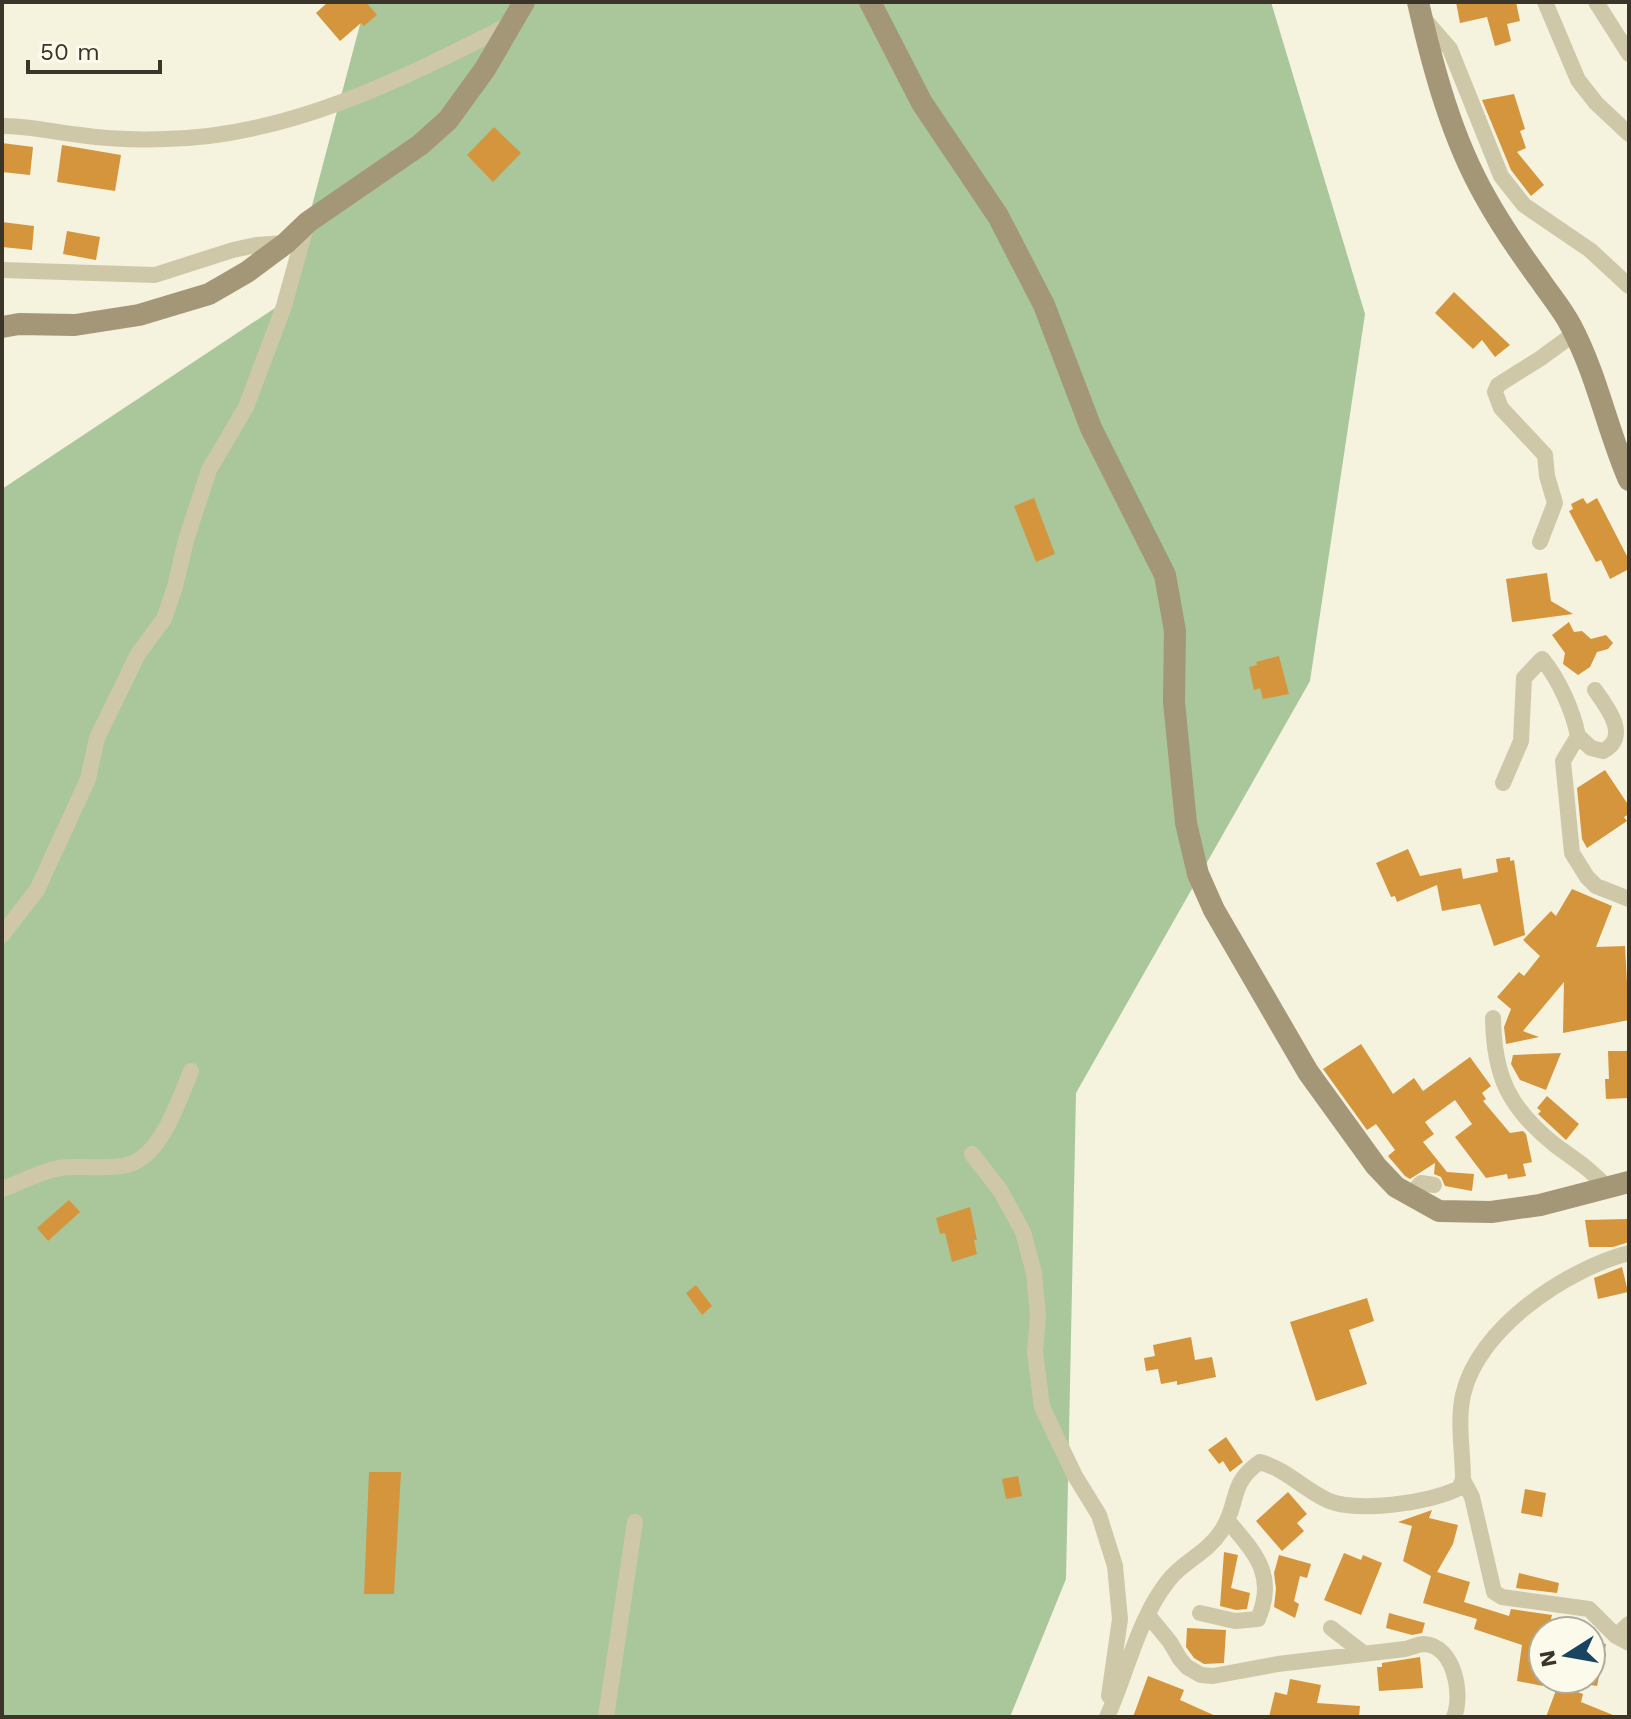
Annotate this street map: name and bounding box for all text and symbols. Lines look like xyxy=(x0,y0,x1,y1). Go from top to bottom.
scale bar xyxy=(28,24,160,74)
text: 50 m xyxy=(40,38,100,66)
north arrow xyxy=(1527,1615,1607,1695)
text: N xyxy=(1534,1648,1562,1669)

